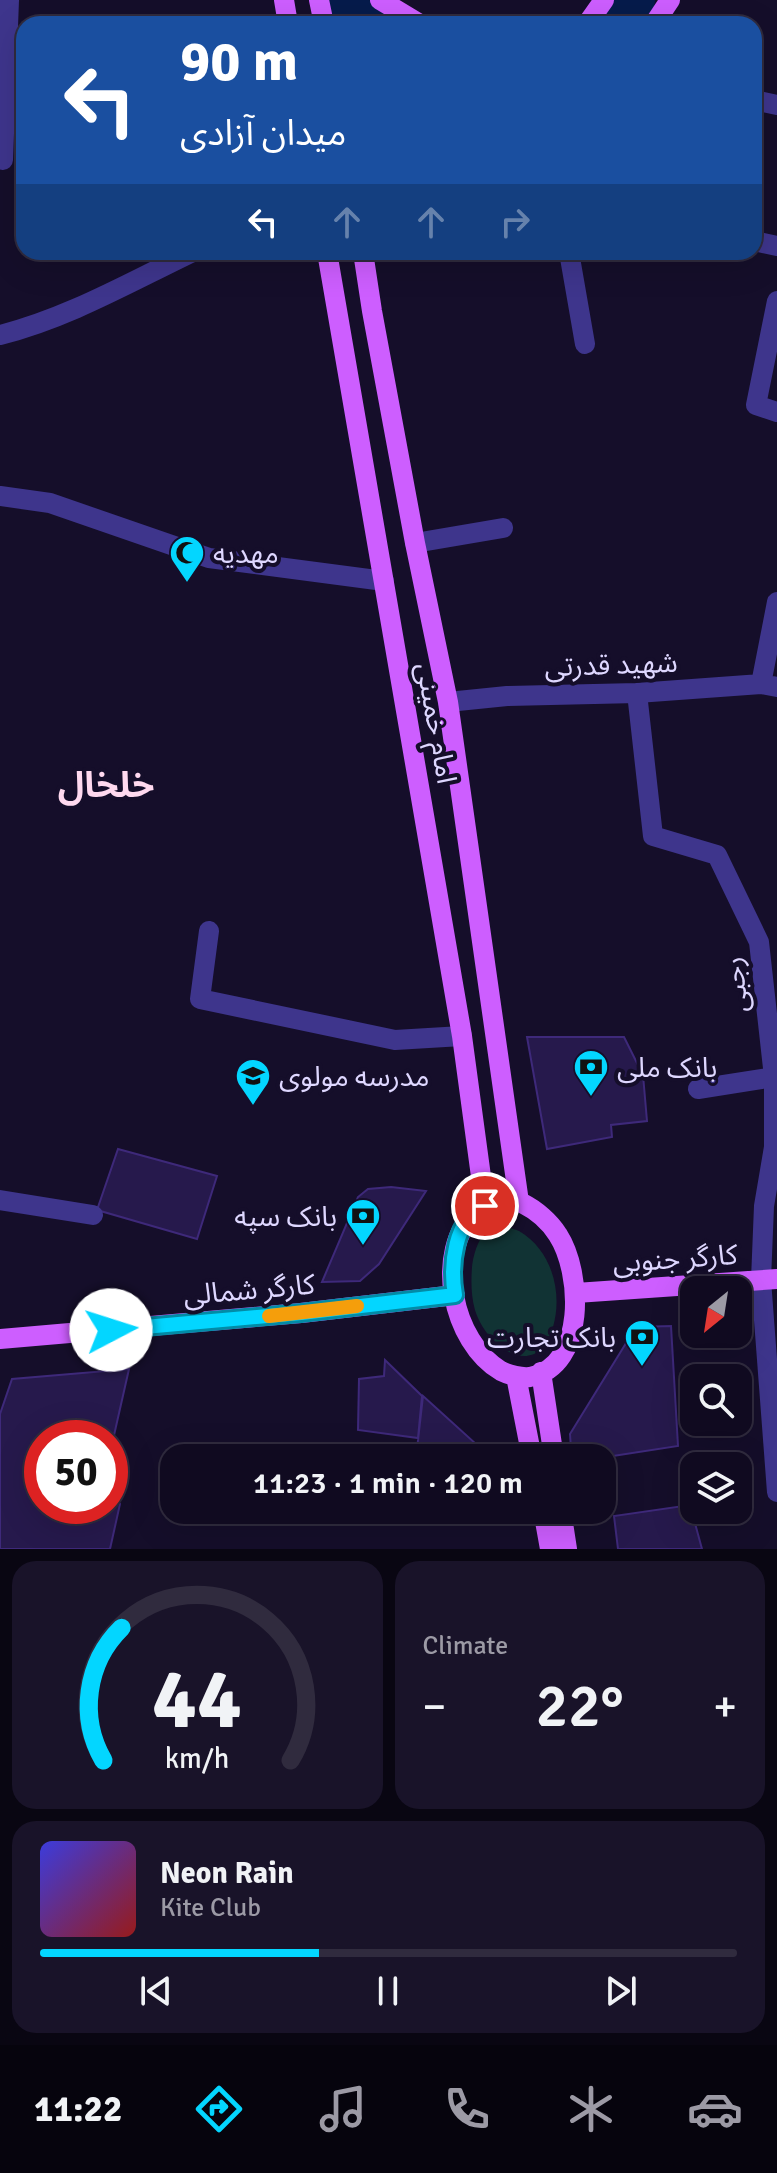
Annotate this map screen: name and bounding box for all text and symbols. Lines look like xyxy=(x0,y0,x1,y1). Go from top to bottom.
text: 90 m xyxy=(180,27,298,96)
icon: left xyxy=(48,48,152,152)
text: میدان آزادی xyxy=(180,111,347,156)
icon: left xyxy=(241,200,285,244)
icon: ahead xyxy=(325,200,369,244)
icon: ahead xyxy=(409,200,453,244)
icon: right xyxy=(493,200,537,244)
mosque icon: مهدیه xyxy=(168,534,206,584)
place label: مهدیه xyxy=(213,537,279,571)
street label: شهید قدرتی xyxy=(544,646,678,684)
street label: امام خمینی xyxy=(406,660,463,787)
district label: خلخال xyxy=(58,763,154,808)
street label: رجبی xyxy=(716,955,756,1015)
bank icon: بانک ملی xyxy=(572,1048,610,1098)
place label: بانک ملی xyxy=(617,1051,717,1085)
school or university icon: مدرسه مولوی xyxy=(234,1057,272,1107)
place label: مدرسه مولوی xyxy=(279,1060,429,1094)
pin xyxy=(451,1172,519,1240)
icon: arrive xyxy=(463,1184,507,1228)
bank icon: بانک سپه xyxy=(344,1197,382,1247)
place label: بانک سپه xyxy=(234,1200,337,1234)
street label: کارگر جنوبی xyxy=(611,1238,739,1280)
street label: کارگر شمالی xyxy=(182,1267,317,1313)
north arrow xyxy=(680,1276,752,1348)
map controls xyxy=(680,1276,752,1524)
position arrow xyxy=(69,1288,153,1372)
bank icon: بانک تجارت xyxy=(623,1318,661,1368)
place label: بانک تجارت xyxy=(487,1321,616,1355)
button: search xyxy=(680,1364,752,1436)
speed limit sign: 50 xyxy=(24,1420,128,1524)
button: layers xyxy=(680,1452,752,1524)
text: 11:23 · 1 min · 120 m xyxy=(253,1465,523,1502)
text: Climate xyxy=(423,1630,508,1662)
text: 44 xyxy=(152,1649,242,1751)
text: 22° xyxy=(536,1670,624,1744)
text: − xyxy=(423,1680,446,1734)
text: + xyxy=(713,1680,737,1734)
text: km/h xyxy=(165,1741,230,1776)
text: Neon Rain xyxy=(160,1855,294,1892)
text: Kite Club xyxy=(160,1892,261,1924)
icon: previous xyxy=(134,1969,178,2013)
icon: pause xyxy=(366,1969,410,2013)
icon: next xyxy=(599,1969,643,2013)
icon: directions xyxy=(191,2081,247,2137)
icon: music xyxy=(315,2081,371,2137)
icon: phone xyxy=(439,2081,495,2137)
icon: climate xyxy=(563,2081,619,2137)
icon: car xyxy=(687,2081,743,2137)
text: 11:22 xyxy=(34,2087,122,2132)

